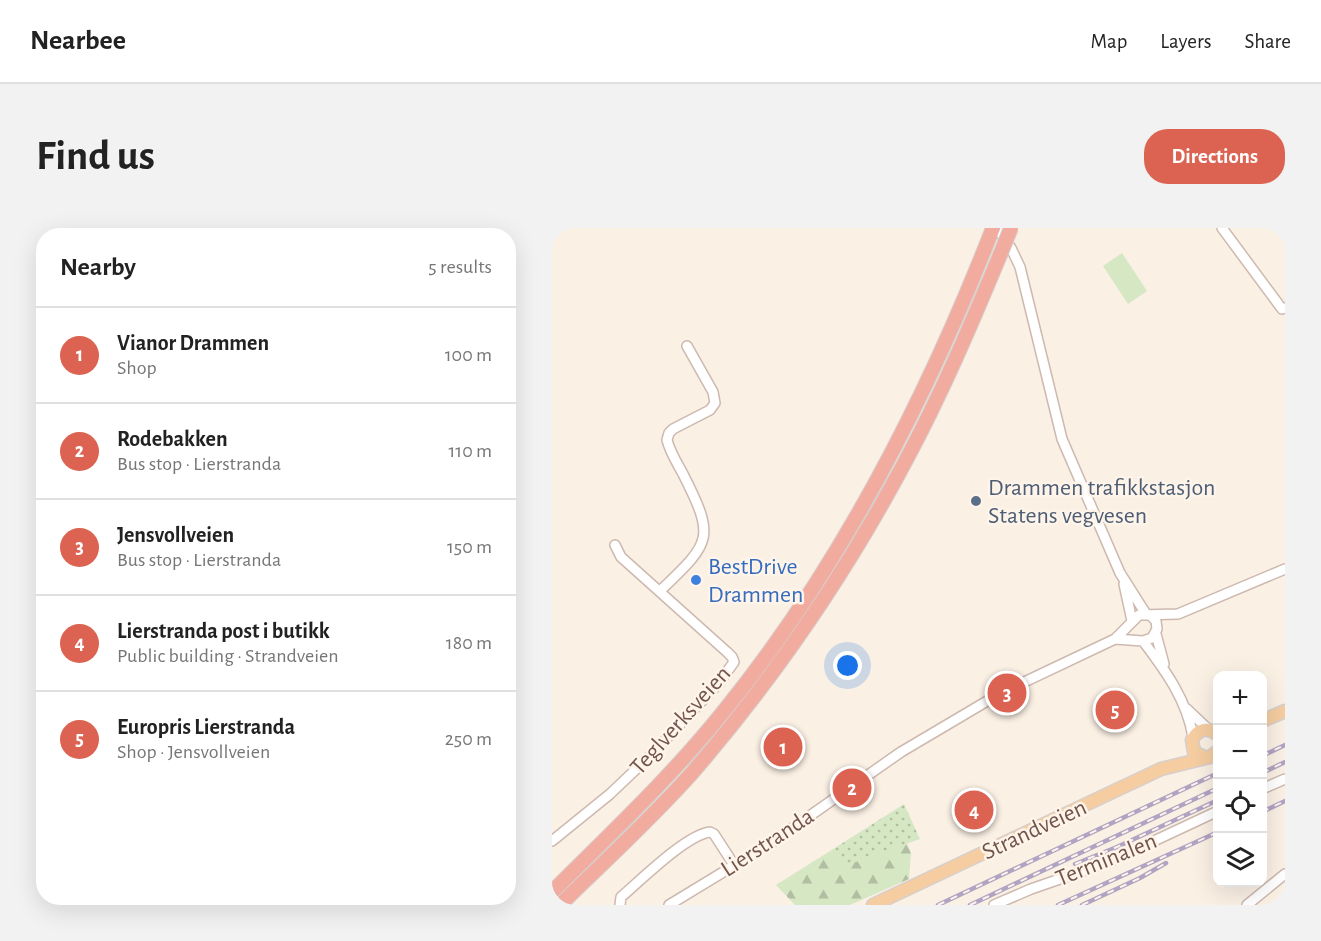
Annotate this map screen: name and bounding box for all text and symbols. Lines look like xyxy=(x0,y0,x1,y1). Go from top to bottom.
text: Nearbee xyxy=(30,27,126,55)
text: Map xyxy=(1091,31,1127,52)
text: Layers xyxy=(1160,31,1211,52)
text: Share xyxy=(1244,31,1291,52)
button: Directions xyxy=(1144,129,1285,184)
text: Find us xyxy=(36,135,155,177)
text: Nearby xyxy=(60,254,136,280)
text: 5 results xyxy=(428,257,492,277)
text: Vianor Drammen xyxy=(117,332,269,354)
text: 1 xyxy=(76,345,83,365)
text: 100 m xyxy=(445,345,492,365)
text: Shop xyxy=(117,358,157,378)
text: Rodebakken xyxy=(117,428,228,450)
text: 2 xyxy=(75,441,84,461)
text: 110 m xyxy=(448,441,492,461)
text: Bus stop · Lierstranda xyxy=(117,454,281,474)
place label: Drammen trafikkstasjon Statens vegvesen xyxy=(988,476,1215,528)
marker: Drammen trafikkstasjon Statens vegvesen xyxy=(969,494,983,508)
text: Jensvollveien xyxy=(117,524,234,546)
text: 3 xyxy=(75,537,84,557)
text: 150 m xyxy=(447,537,492,557)
text: Bus stop · Lierstranda xyxy=(117,550,281,570)
place label: BestDrive Drammen xyxy=(708,555,803,607)
marker: BestDrive Drammen xyxy=(689,573,703,587)
text: Lierstranda post i butikk xyxy=(117,620,330,642)
text: 4 xyxy=(74,633,85,653)
text: 180 m xyxy=(446,633,492,653)
text: Public building · Strandveien xyxy=(117,646,339,666)
your location xyxy=(833,651,862,680)
street label: Teglverksveien xyxy=(626,662,736,780)
pin: 3 xyxy=(988,670,1026,716)
map controls xyxy=(1213,671,1267,887)
button: + xyxy=(1213,671,1267,725)
pin: 5 xyxy=(1096,688,1134,732)
text: Europris Lierstranda xyxy=(117,716,295,738)
pin: 1 xyxy=(764,724,802,770)
button: − xyxy=(1213,725,1267,779)
text: 5 xyxy=(75,729,84,749)
text: 250 m xyxy=(445,729,492,749)
text: Shop · Jensvollveien xyxy=(117,742,270,762)
pin: 2 xyxy=(832,766,872,810)
button: locate xyxy=(1213,779,1267,833)
pin: 4 xyxy=(954,788,994,832)
street label: Strandveien xyxy=(978,795,1090,865)
street label: Lierstranda xyxy=(717,804,818,882)
street label: Terminalen xyxy=(1052,829,1160,891)
button: layers xyxy=(1213,833,1267,887)

